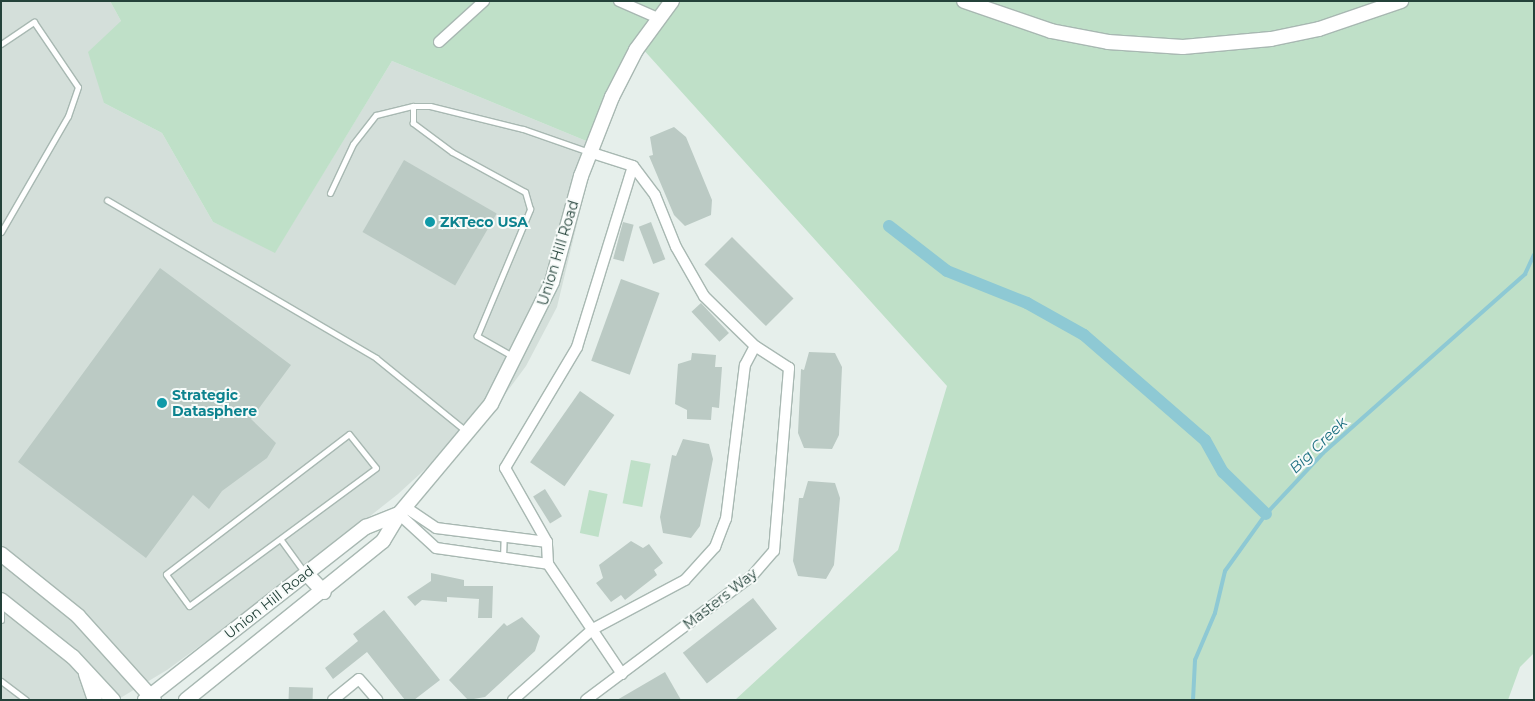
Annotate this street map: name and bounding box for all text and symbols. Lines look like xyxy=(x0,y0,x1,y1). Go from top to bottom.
street label: Union Hill Road xyxy=(534,198,582,308)
place label: ZKTeco USA xyxy=(440,214,528,230)
marker: ZKTeco USA xyxy=(424,216,436,228)
place label: Strategic Datasphere xyxy=(172,387,257,420)
marker: Strategic Datasphere xyxy=(156,397,168,409)
water label: Big Creek xyxy=(1285,413,1351,477)
street label: Union Hill Road xyxy=(221,562,317,642)
street label: Masters Way xyxy=(680,565,760,633)

